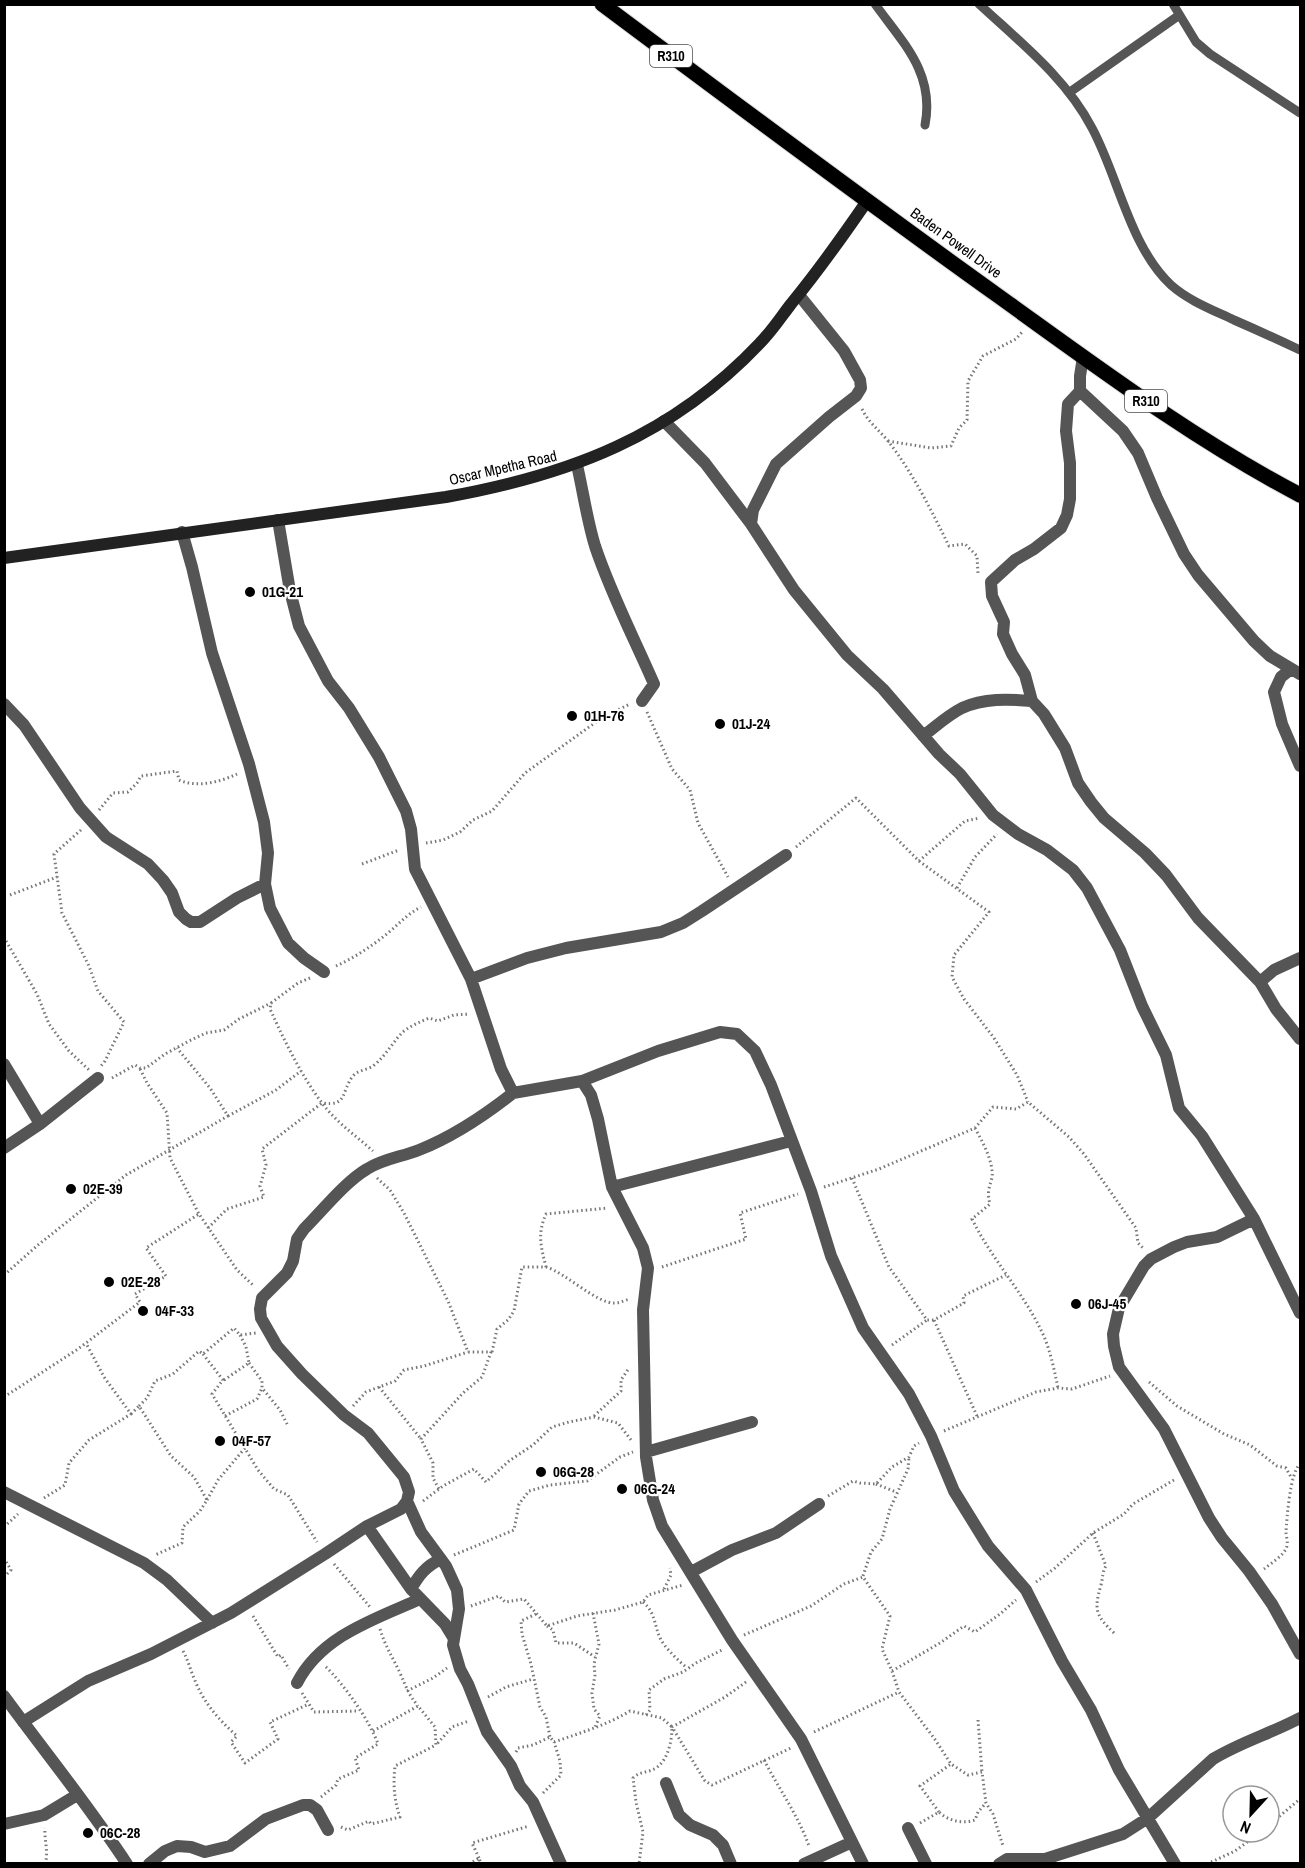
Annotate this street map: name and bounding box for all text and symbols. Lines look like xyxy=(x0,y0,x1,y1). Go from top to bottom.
road number: R310 xyxy=(650,45,692,67)
street label: Baden Powell Drive xyxy=(906,202,1006,283)
road number: R310 xyxy=(1125,390,1167,412)
street label: Oscar Mpetha Road xyxy=(447,445,559,490)
place label: 01G-21 xyxy=(262,581,303,602)
marker: 01G-21 xyxy=(243,585,257,599)
place label: 01H-76 xyxy=(584,705,624,726)
marker: 01H-76 xyxy=(565,709,579,723)
place label: 01J-24 xyxy=(732,713,770,734)
marker: 01J-24 xyxy=(713,717,727,731)
place label: 02E-39 xyxy=(83,1178,123,1199)
marker: 02E-39 xyxy=(64,1182,78,1196)
place label: 02E-28 xyxy=(121,1271,161,1292)
marker: 02E-28 xyxy=(102,1275,116,1289)
place label: 06J-45 xyxy=(1088,1293,1126,1314)
marker: 06J-45 xyxy=(1069,1297,1083,1311)
place label: 04F-33 xyxy=(155,1300,194,1321)
marker: 04F-33 xyxy=(136,1304,150,1318)
place label: 04F-57 xyxy=(232,1430,271,1451)
marker: 04F-57 xyxy=(213,1434,227,1448)
place label: 06G-28 xyxy=(553,1461,594,1482)
marker: 06G-28 xyxy=(534,1465,548,1479)
place label: 06G-24 xyxy=(634,1478,675,1499)
marker: 06G-24 xyxy=(615,1482,629,1496)
north arrow xyxy=(1221,1784,1281,1844)
text: N xyxy=(1237,1816,1254,1840)
place label: 06C-28 xyxy=(100,1822,140,1843)
marker: 06C-28 xyxy=(81,1826,95,1840)

